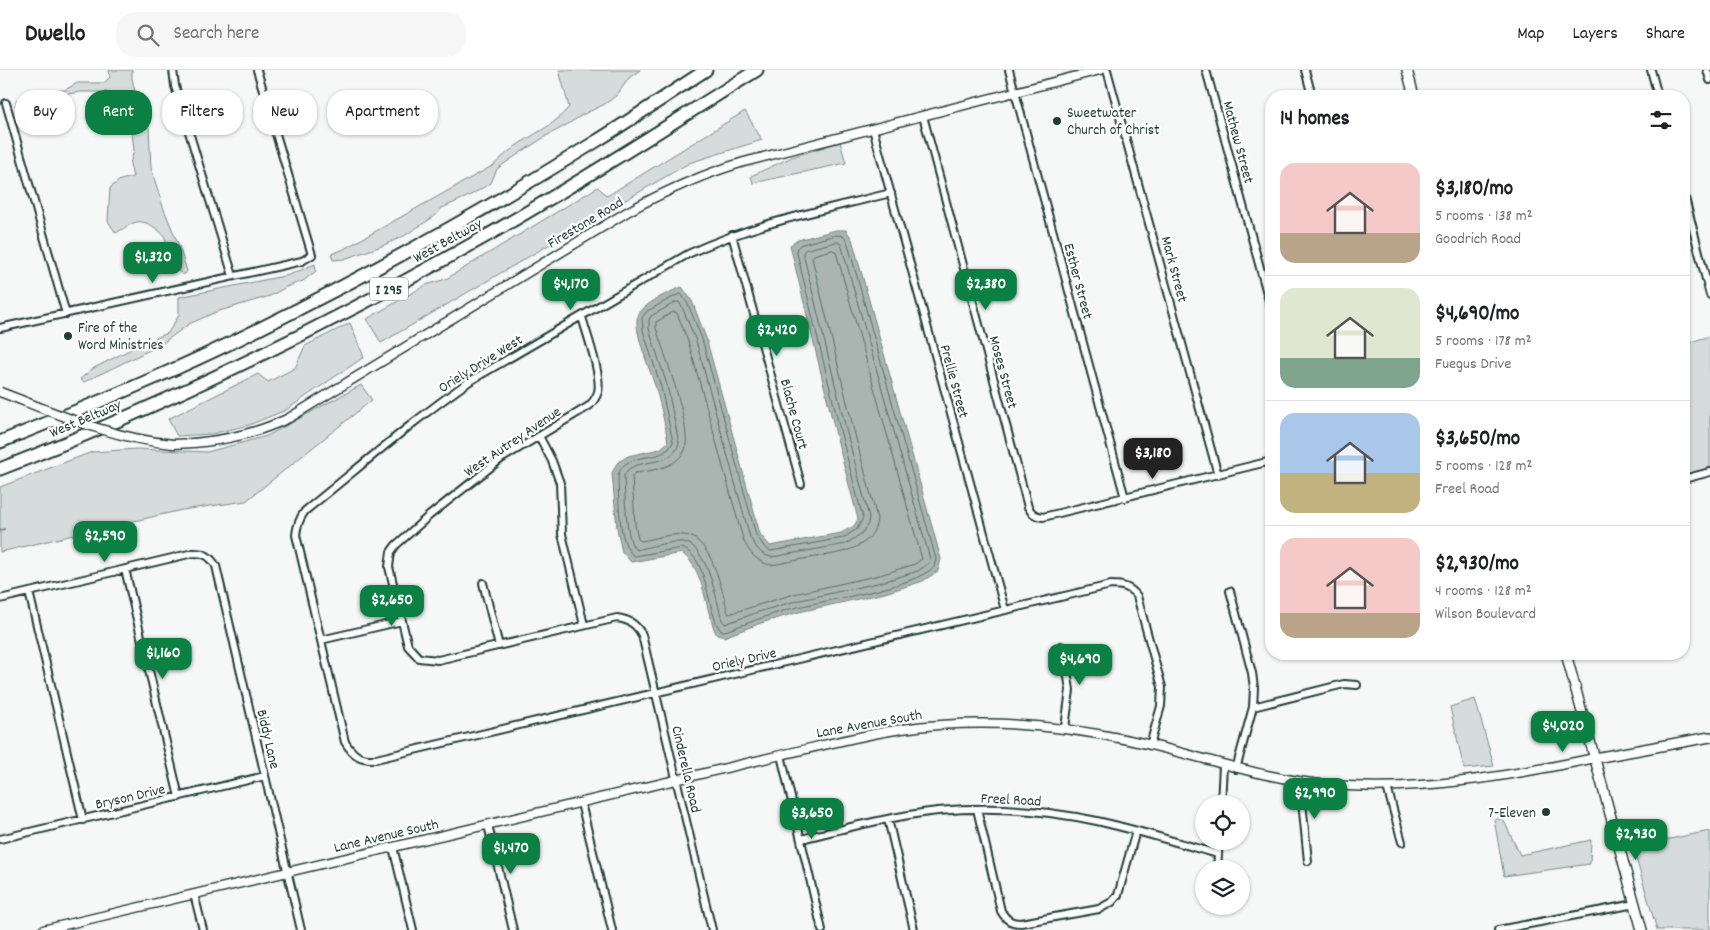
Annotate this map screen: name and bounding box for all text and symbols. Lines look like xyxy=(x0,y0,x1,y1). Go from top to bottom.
search box xyxy=(116,12,466,57)
text: Dwello xyxy=(25,18,86,52)
icon: search xyxy=(134,21,162,49)
text: Search here xyxy=(174,21,259,48)
text: Map xyxy=(1517,22,1544,47)
text: Layers xyxy=(1572,22,1618,47)
text: Share xyxy=(1646,22,1685,47)
chip: Buy xyxy=(15,90,75,135)
chip: Rent xyxy=(85,90,152,135)
chip: Filters xyxy=(162,90,243,135)
chip: New xyxy=(253,90,317,135)
chip: Apartment xyxy=(327,90,438,135)
street label: Mathew Street xyxy=(1216,99,1259,187)
place label: Sweetwater Church of Christ xyxy=(1067,103,1160,142)
text: 14 homes xyxy=(1280,105,1350,135)
icon: filters xyxy=(1647,106,1675,134)
marker: Sweetwater Church of Christ xyxy=(1051,115,1063,127)
text: $3,180/mo xyxy=(1435,175,1513,205)
icon: home xyxy=(1320,183,1380,243)
street label: Firestone Road xyxy=(544,192,628,255)
text: 5 rooms · 138 m² xyxy=(1435,205,1532,228)
street label: West Beltway xyxy=(409,213,487,270)
text: Goodrich Road xyxy=(1435,228,1521,251)
street label: Mark Street xyxy=(1154,234,1193,305)
street label: Esther Street xyxy=(1056,241,1098,322)
pin: $1,320 xyxy=(112,242,194,284)
text: $1,320 xyxy=(134,246,172,269)
pin: $4,170 xyxy=(530,268,612,311)
pin: $2,380 xyxy=(945,268,1027,311)
text: $4,170 xyxy=(553,273,589,296)
text: $2,380 xyxy=(966,273,1006,296)
road number: I 295 xyxy=(370,278,408,300)
text: $4,690/mo xyxy=(1435,300,1519,330)
icon: home xyxy=(1320,308,1380,368)
pin: $2,420 xyxy=(736,314,818,357)
place label: Fire of the Word Ministries xyxy=(78,318,164,357)
text: $2,420 xyxy=(757,319,797,342)
marker: Fire of the Word Ministries xyxy=(62,330,74,342)
street label: Oriely Drive West xyxy=(435,330,528,399)
text: 5 rooms · 178 m² xyxy=(1435,330,1532,353)
street label: Moses Street xyxy=(982,334,1022,412)
street label: Prellie Street xyxy=(933,342,974,421)
text: Fuegus Drive xyxy=(1435,353,1511,376)
street label: Blache Court xyxy=(773,377,813,453)
street label: West Beltway xyxy=(46,394,126,445)
street label: West Autrey Avenue xyxy=(460,402,567,483)
text: $3,650/mo xyxy=(1435,425,1520,455)
icon: home xyxy=(1320,433,1380,493)
pin: $3,180 xyxy=(1112,438,1194,480)
text: $3,180 xyxy=(1135,442,1171,465)
text: 5 rooms · 128 m² xyxy=(1435,455,1532,478)
text: Freel Road xyxy=(1435,478,1500,501)
pin: $2,590 xyxy=(64,520,146,563)
text: $2,590 xyxy=(84,525,126,548)
text: $2,930/mo xyxy=(1435,550,1519,580)
icon: home xyxy=(1320,558,1380,618)
text: 4 rooms · 128 m² xyxy=(1435,580,1532,603)
pin: $2,650 xyxy=(351,584,433,627)
text: $2,650 xyxy=(371,589,413,612)
text: Wilson Boulevard xyxy=(1435,603,1536,626)
pin: $1,160 xyxy=(122,638,204,680)
text: $1,160 xyxy=(146,642,180,665)
street label: Oriely Drive xyxy=(710,643,779,679)
pin: $4,690 xyxy=(1039,644,1121,686)
text: $4,690 xyxy=(1059,648,1101,671)
street label: Lane Avenue South xyxy=(815,705,924,745)
street label: Biddy Lane xyxy=(250,708,285,772)
pin: $4,020 xyxy=(1522,710,1604,753)
text: $4,020 xyxy=(1542,715,1584,738)
street label: Cinderella Road xyxy=(664,724,706,815)
pin: $2,990 xyxy=(1274,778,1356,820)
street label: Bryson Drive xyxy=(93,779,168,817)
text: $2,990 xyxy=(1294,782,1336,805)
street label: Freel Road xyxy=(980,788,1042,814)
map controls xyxy=(1195,795,1250,915)
button: locate xyxy=(1195,795,1250,850)
pin: $3,650 xyxy=(771,798,853,840)
text: $3,650 xyxy=(791,802,833,825)
place label: 7-Eleven xyxy=(1488,803,1536,825)
marker: 7-Eleven xyxy=(1540,806,1552,818)
street label: Lane Avenue South xyxy=(332,814,441,860)
pin: $2,930 xyxy=(1595,818,1677,861)
text: $2,930 xyxy=(1615,823,1657,846)
pin: $1,470 xyxy=(470,832,552,875)
text: $1,470 xyxy=(493,837,529,860)
button: layers xyxy=(1195,860,1250,915)

